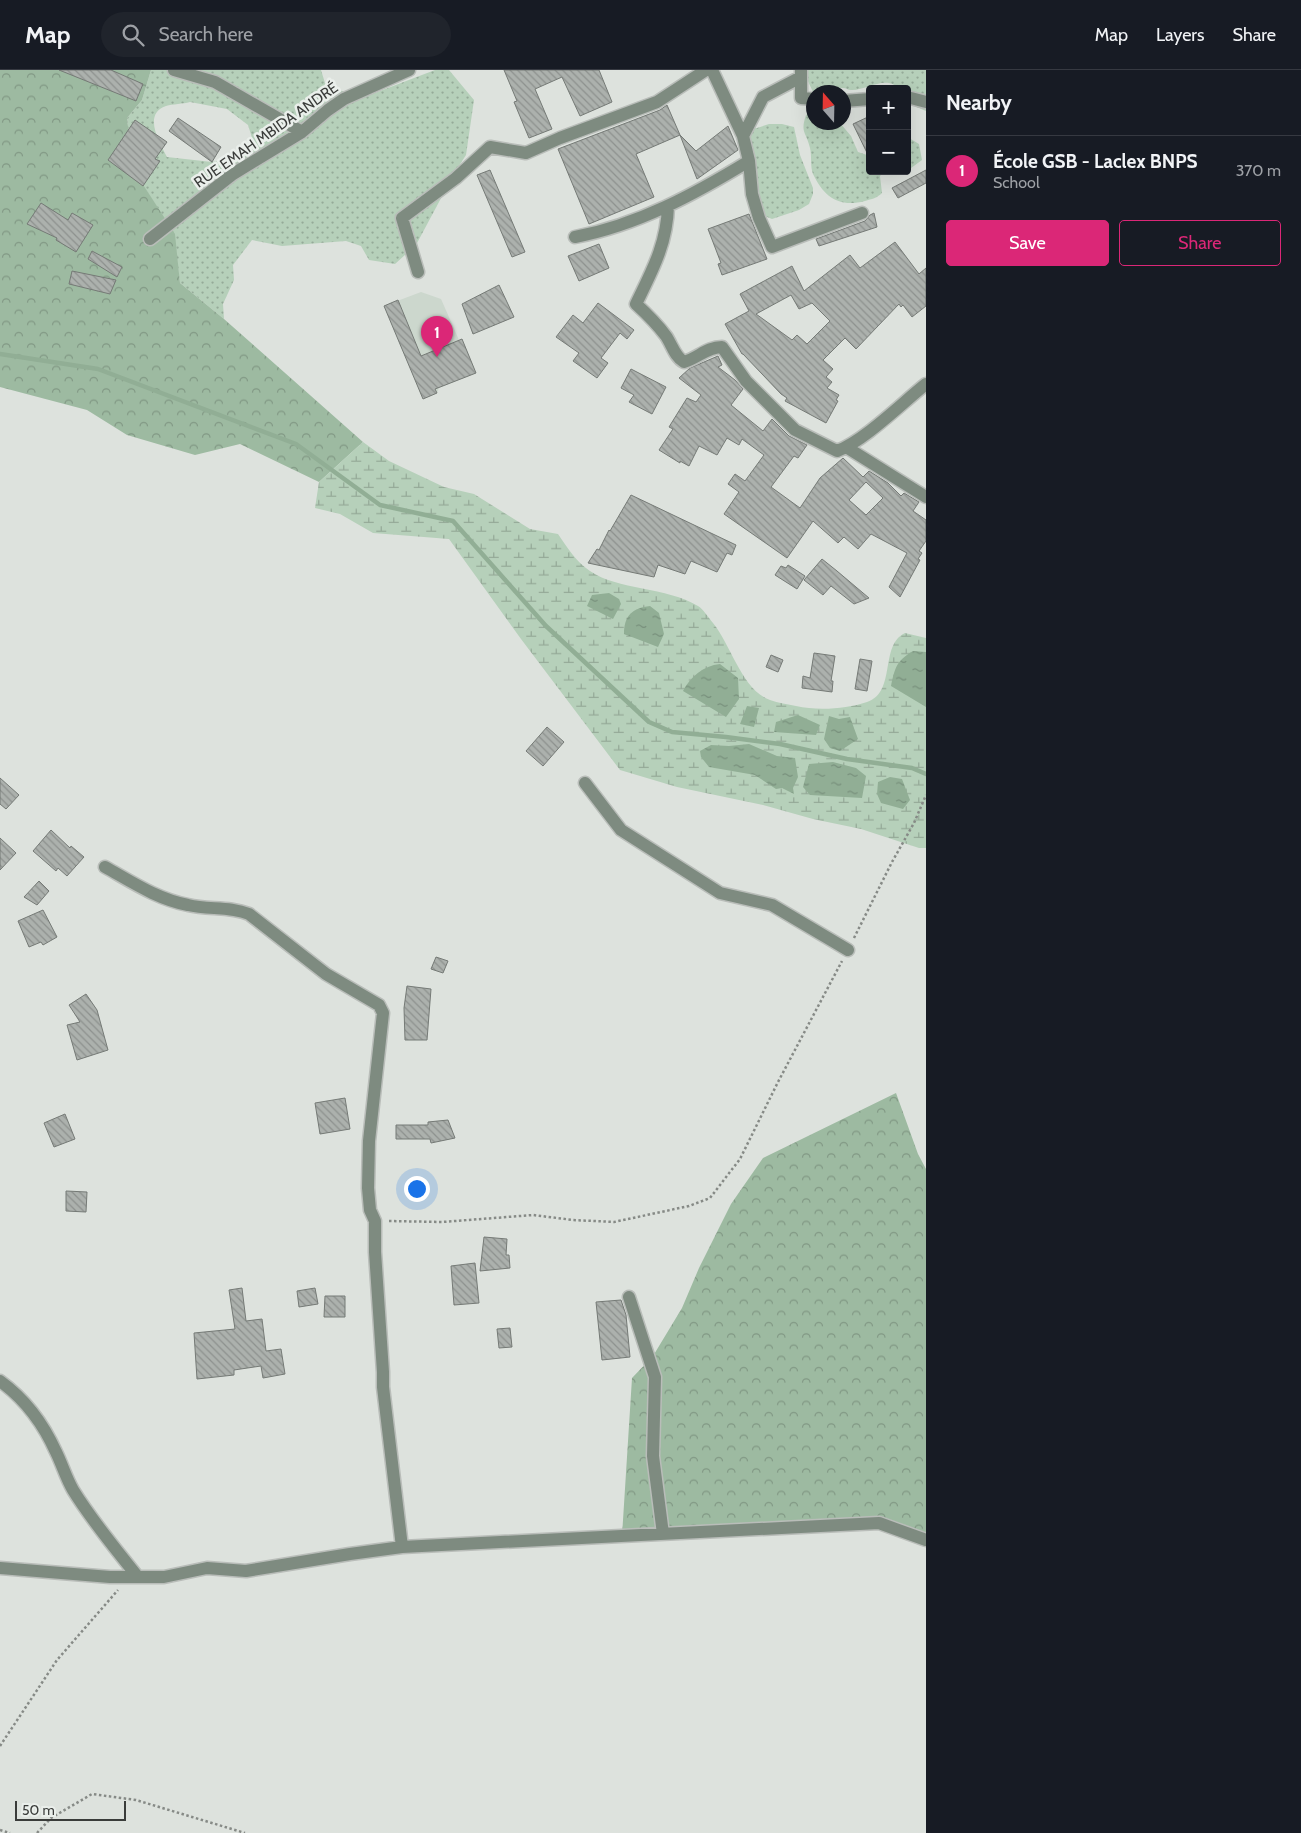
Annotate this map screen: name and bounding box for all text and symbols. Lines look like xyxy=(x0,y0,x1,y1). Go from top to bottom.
search box xyxy=(101,12,451,57)
text: Map xyxy=(25,20,71,49)
icon: search xyxy=(119,21,147,49)
text: Search here xyxy=(159,23,253,46)
text: Map xyxy=(1095,24,1128,46)
text: Layers xyxy=(1156,24,1205,46)
text: Share xyxy=(1233,24,1276,46)
street label: RUE EMAH MBIDA ANDRÉ xyxy=(190,78,341,192)
north arrow xyxy=(806,85,851,130)
map controls xyxy=(866,85,911,175)
button: + xyxy=(866,85,911,130)
text: Nearby xyxy=(946,90,1012,115)
button: − xyxy=(866,130,911,175)
text: École GSB - Laclex BNPS xyxy=(993,150,1197,173)
text: 1 xyxy=(959,161,965,180)
text: 370 m xyxy=(1236,161,1281,180)
text: School xyxy=(993,173,1040,192)
button: Save xyxy=(946,220,1109,266)
button: Share xyxy=(1119,220,1281,266)
pin: 1 xyxy=(421,316,453,357)
your location xyxy=(404,1176,430,1202)
scale bar xyxy=(15,1798,126,1821)
text: 50 m xyxy=(22,1801,55,1819)

